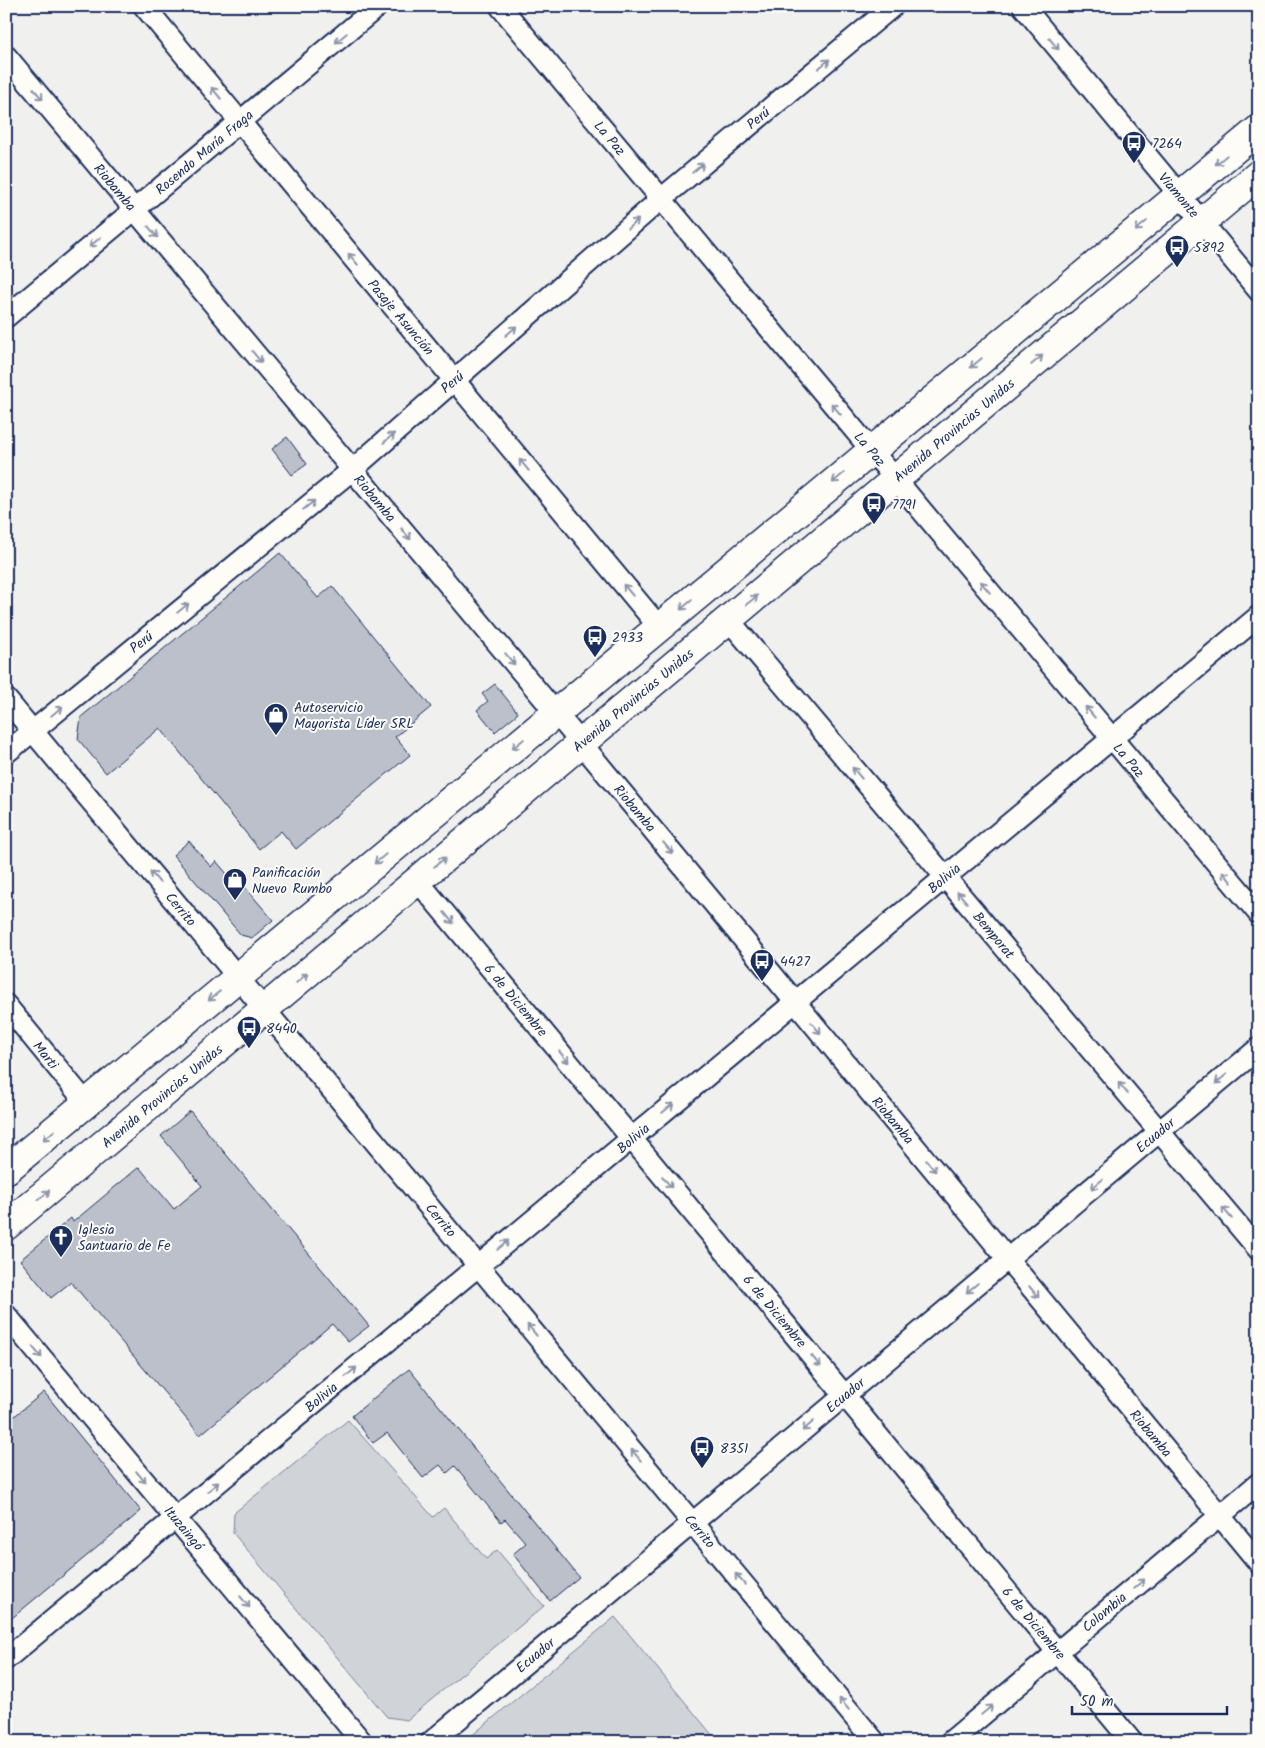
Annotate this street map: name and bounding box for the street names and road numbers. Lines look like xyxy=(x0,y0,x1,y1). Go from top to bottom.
street label: Perú xyxy=(742,102,776,135)
street label: Rosendo María Fraga xyxy=(151,105,259,201)
street label: La Paz xyxy=(588,116,631,161)
street label: Riobamba xyxy=(88,159,141,216)
street label: Viamonte xyxy=(1152,168,1204,224)
street label: Pasaje Asunción xyxy=(362,274,439,361)
street label: Perú xyxy=(436,366,470,399)
street label: Avenida Provincias Unidas xyxy=(889,373,1020,488)
street label: La Paz xyxy=(848,427,891,472)
street label: Riobamba xyxy=(348,470,401,527)
street label: Perú xyxy=(125,626,159,659)
street label: Avenida Provincias Unidas xyxy=(568,643,699,758)
street label: La Paz xyxy=(1107,738,1150,783)
street label: Riobamba xyxy=(608,780,661,837)
street label: Bolivia xyxy=(923,858,966,899)
street label: Cerrito xyxy=(159,888,201,932)
street label: Bemporat xyxy=(967,907,1020,965)
street label: 6 de Diciembre xyxy=(478,959,553,1043)
street label: Marti xyxy=(27,1037,64,1075)
street label: Avenida Provincias Unidas xyxy=(97,1039,228,1154)
street label: Riobamba xyxy=(866,1092,919,1149)
street label: Ecuador xyxy=(1131,1112,1181,1159)
street label: Bolivia xyxy=(612,1118,655,1159)
street label: Cerrito xyxy=(419,1199,461,1243)
street label: 6 de Diciembre xyxy=(737,1270,812,1354)
street label: Ecuador xyxy=(821,1372,871,1419)
street label: Bolivia xyxy=(300,1377,343,1418)
street label: Riobamba xyxy=(1124,1405,1177,1462)
street label: Ituzaingó xyxy=(158,1501,209,1557)
street label: Cerrito xyxy=(678,1510,720,1554)
street label: 6 de Diciembre xyxy=(996,1582,1071,1666)
street label: Colombia xyxy=(1077,1587,1132,1638)
street label: Ecuador xyxy=(511,1632,561,1679)

